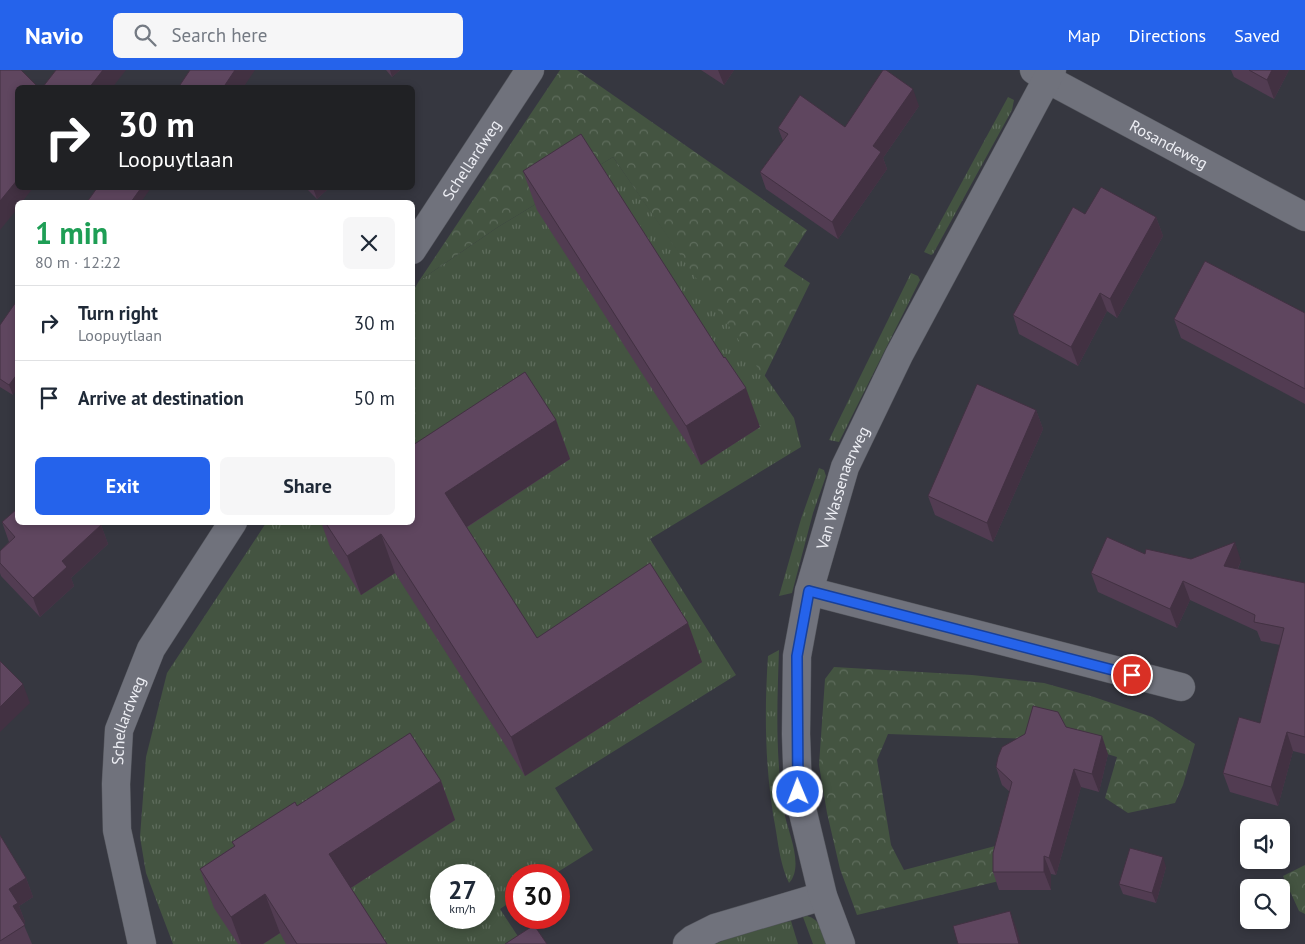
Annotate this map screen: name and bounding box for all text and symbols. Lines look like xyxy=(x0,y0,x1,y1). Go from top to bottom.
search box xyxy=(113,13,463,58)
text: Navio xyxy=(25,20,83,51)
icon: search xyxy=(131,21,159,49)
text: Search here xyxy=(171,23,267,47)
text: Map xyxy=(1068,24,1100,47)
text: Directions xyxy=(1128,24,1206,47)
text: Saved xyxy=(1234,24,1280,47)
text: 30 m xyxy=(118,101,195,147)
icon: right xyxy=(35,105,100,170)
street label: Rosandeweg xyxy=(1126,115,1211,173)
street label: Schellardweg xyxy=(438,116,505,204)
text: Loopuytlaan xyxy=(118,145,233,173)
text: 1 min xyxy=(35,213,108,252)
button: close xyxy=(343,217,395,269)
text: 80 m · 12:22 xyxy=(35,252,121,272)
text: Turn right xyxy=(78,301,158,325)
icon: right xyxy=(35,309,63,337)
text: 30 m xyxy=(354,311,395,335)
text: Loopuytlaan xyxy=(78,325,162,345)
icon: arrive xyxy=(35,384,63,412)
text: Arrive at destination xyxy=(78,386,244,410)
text: 50 m xyxy=(354,386,395,410)
street label: Van Wassenaerweg xyxy=(811,423,873,553)
button: Exit xyxy=(35,457,210,515)
button: Share xyxy=(220,457,395,515)
pin xyxy=(1111,654,1153,696)
icon: arrive xyxy=(1118,661,1146,689)
street label: Schellardweg xyxy=(107,673,149,765)
position arrow xyxy=(771,765,823,817)
map controls xyxy=(1240,819,1290,929)
button: sound xyxy=(1240,819,1290,869)
speed limit sign: 30 xyxy=(505,864,570,929)
text: 27 xyxy=(448,874,477,906)
button: search xyxy=(1240,879,1290,929)
text: km/h xyxy=(449,901,476,916)

